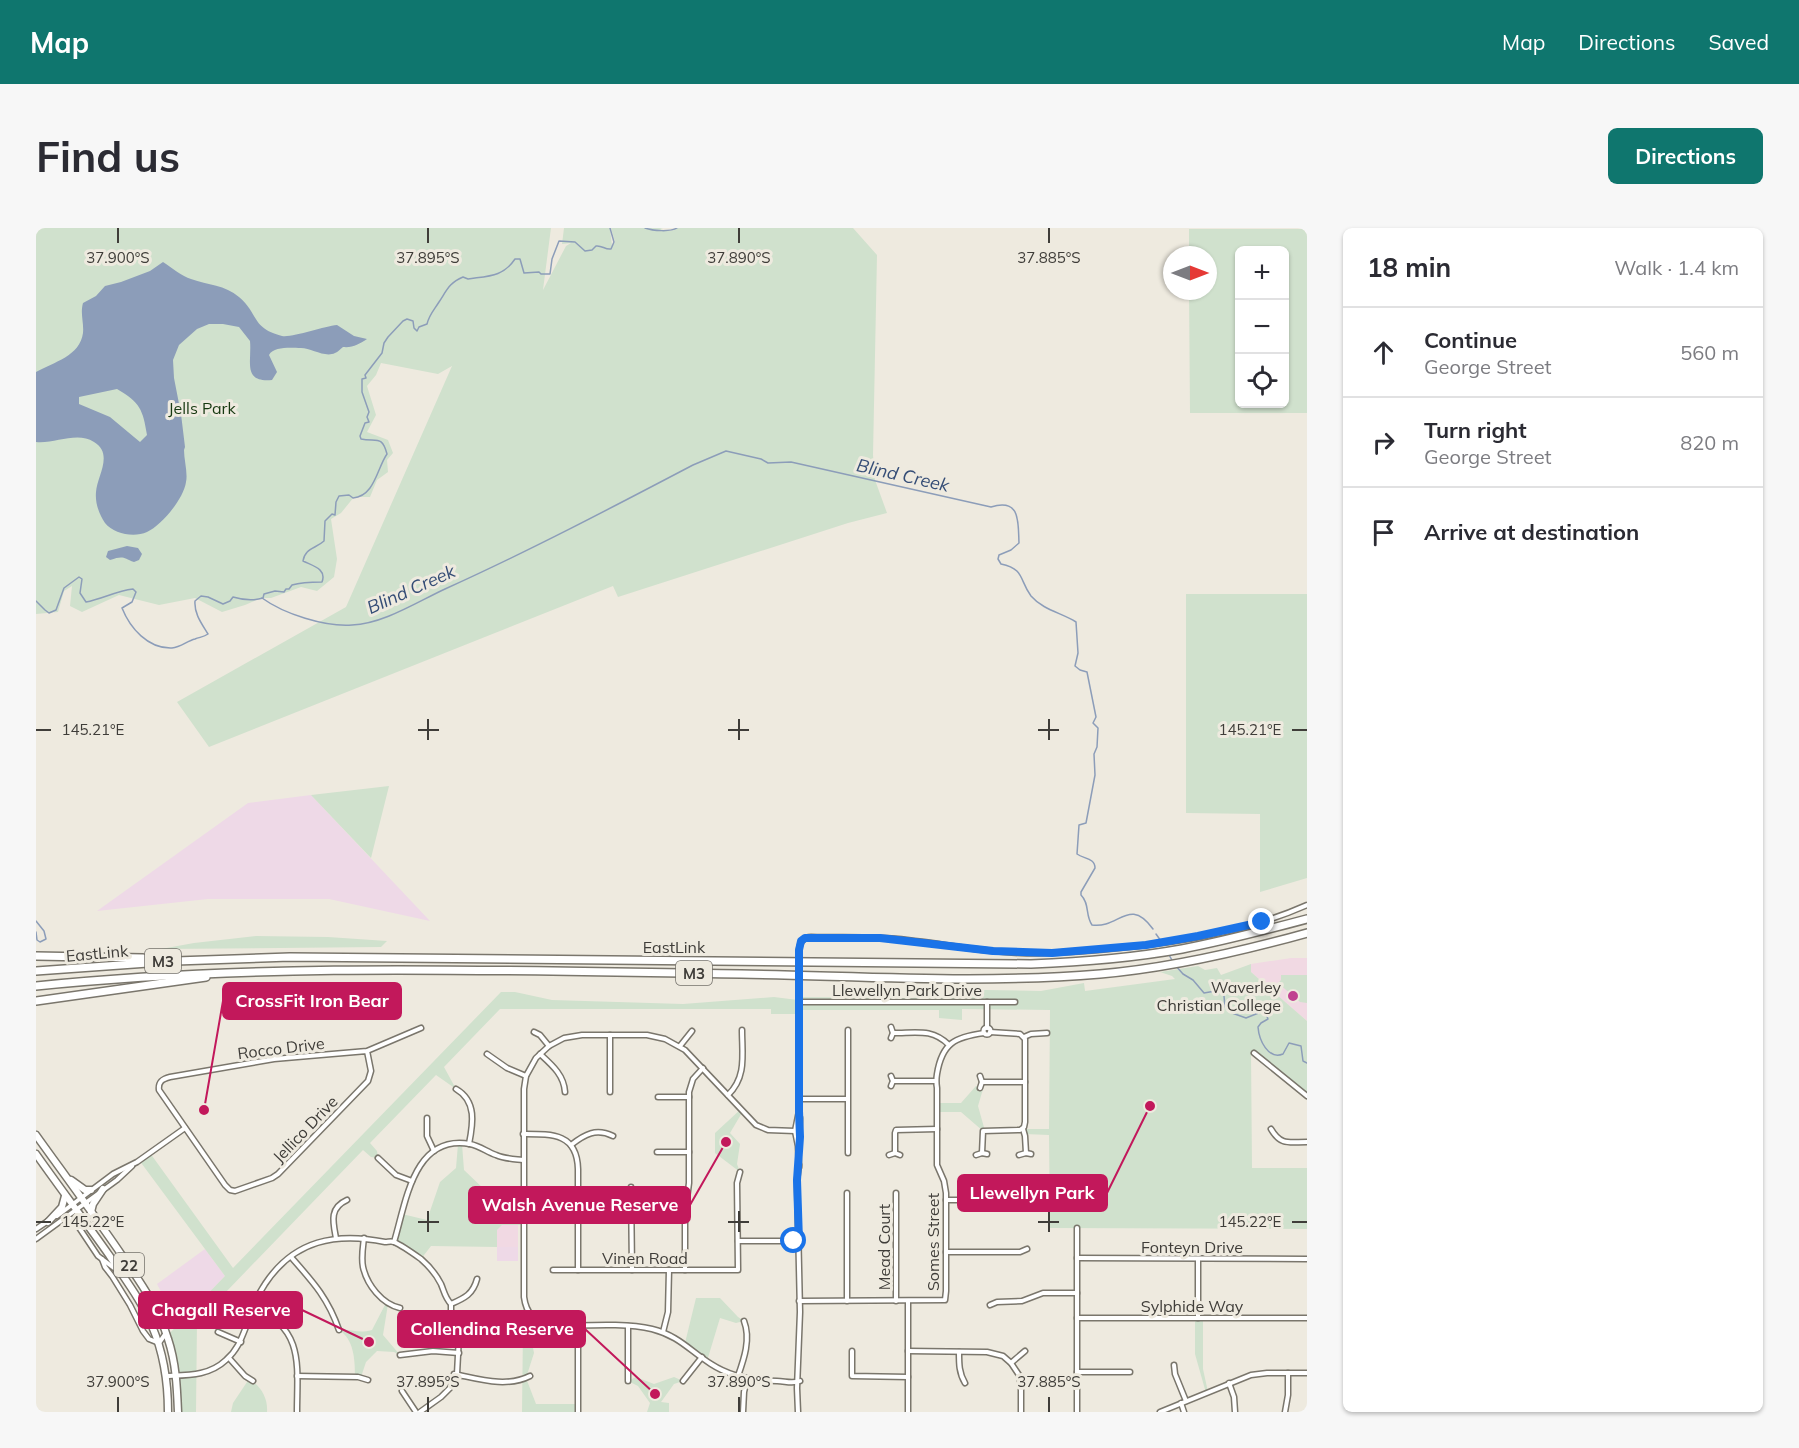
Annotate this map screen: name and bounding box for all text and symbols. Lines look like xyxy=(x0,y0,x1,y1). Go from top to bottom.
text: Map xyxy=(30,25,89,60)
text: Map xyxy=(1502,29,1545,55)
text: Directions xyxy=(1578,29,1675,55)
text: Saved xyxy=(1708,29,1769,55)
button: Directions xyxy=(1608,128,1763,184)
text: Find us xyxy=(36,130,180,183)
north arrow xyxy=(1163,246,1217,300)
map controls xyxy=(1235,246,1289,408)
button: + xyxy=(1235,246,1289,300)
text: 37.900°S xyxy=(86,248,150,267)
text: 37.895°S xyxy=(396,248,460,267)
text: 37.890°S xyxy=(707,248,771,267)
text: 37.885°S xyxy=(1017,248,1081,267)
text: 18 min xyxy=(1367,251,1451,284)
text: Walk · 1.4 km xyxy=(1614,255,1739,280)
button: − xyxy=(1235,300,1289,354)
text: Continue xyxy=(1424,326,1517,354)
icon: ahead xyxy=(1367,336,1400,369)
text: 560 m xyxy=(1680,340,1739,365)
button: locate xyxy=(1235,354,1289,408)
text: George Street xyxy=(1424,354,1552,379)
park label: Jells Park xyxy=(168,398,236,418)
text: Turn right xyxy=(1424,416,1527,444)
icon: right xyxy=(1367,426,1400,459)
text: 820 m xyxy=(1680,430,1739,455)
text: George Street xyxy=(1424,444,1552,469)
water label: Blind Creek xyxy=(854,453,952,497)
icon: arrive xyxy=(1367,516,1400,549)
text: Arrive at destination xyxy=(1424,518,1639,546)
water label: Blind Creek xyxy=(363,559,459,619)
text: 145.21°E xyxy=(62,720,125,739)
text: 145.21°E xyxy=(1219,720,1282,739)
route end xyxy=(1248,908,1274,934)
street label: EastLink xyxy=(643,937,706,957)
street label: EastLink xyxy=(65,940,130,966)
road number: M3 xyxy=(145,949,181,973)
road number: M3 xyxy=(676,961,712,985)
place label: Waverley Christian College xyxy=(1156,977,1281,1015)
street label: Llewellyn Park Drive xyxy=(832,980,982,1000)
callout: CrossFit Iron Bear xyxy=(223,983,401,1019)
text: CrossFit Iron Bear xyxy=(235,989,390,1012)
marker: Waverley Christian College xyxy=(1286,989,1300,1003)
street label: Rocco Drive xyxy=(236,1033,326,1063)
street label: Jellico Drive xyxy=(268,1091,342,1167)
callout: Llewellyn Park xyxy=(958,1175,1107,1211)
text: Llewellyn Park xyxy=(970,1181,1095,1204)
callout: Walsh Avenue Reserve xyxy=(469,1187,690,1223)
street label: Somes Street xyxy=(923,1192,943,1291)
text: Walsh Avenue Reserve xyxy=(482,1193,679,1216)
street label: Mead Court xyxy=(874,1203,894,1290)
text: 145.22°E xyxy=(62,1212,125,1231)
text: 145.22°E xyxy=(1219,1212,1282,1231)
route start xyxy=(780,1227,806,1253)
street label: Fonteyn Drive xyxy=(1141,1237,1243,1257)
street label: Vinen Road xyxy=(602,1248,688,1268)
road number: 22 xyxy=(114,1253,144,1277)
callout: Chagall Reserve xyxy=(139,1292,302,1328)
street label: Sylphide Way xyxy=(1141,1296,1244,1316)
text: Chagall Reserve xyxy=(151,1298,291,1321)
callout: Collendina Reserve xyxy=(398,1311,585,1347)
text: Collendina Reserve xyxy=(410,1317,574,1340)
text: 37.900°S xyxy=(86,1372,150,1391)
text: 37.895°S xyxy=(396,1372,460,1391)
text: 37.890°S xyxy=(707,1372,771,1391)
text: 37.885°S xyxy=(1017,1372,1081,1391)

